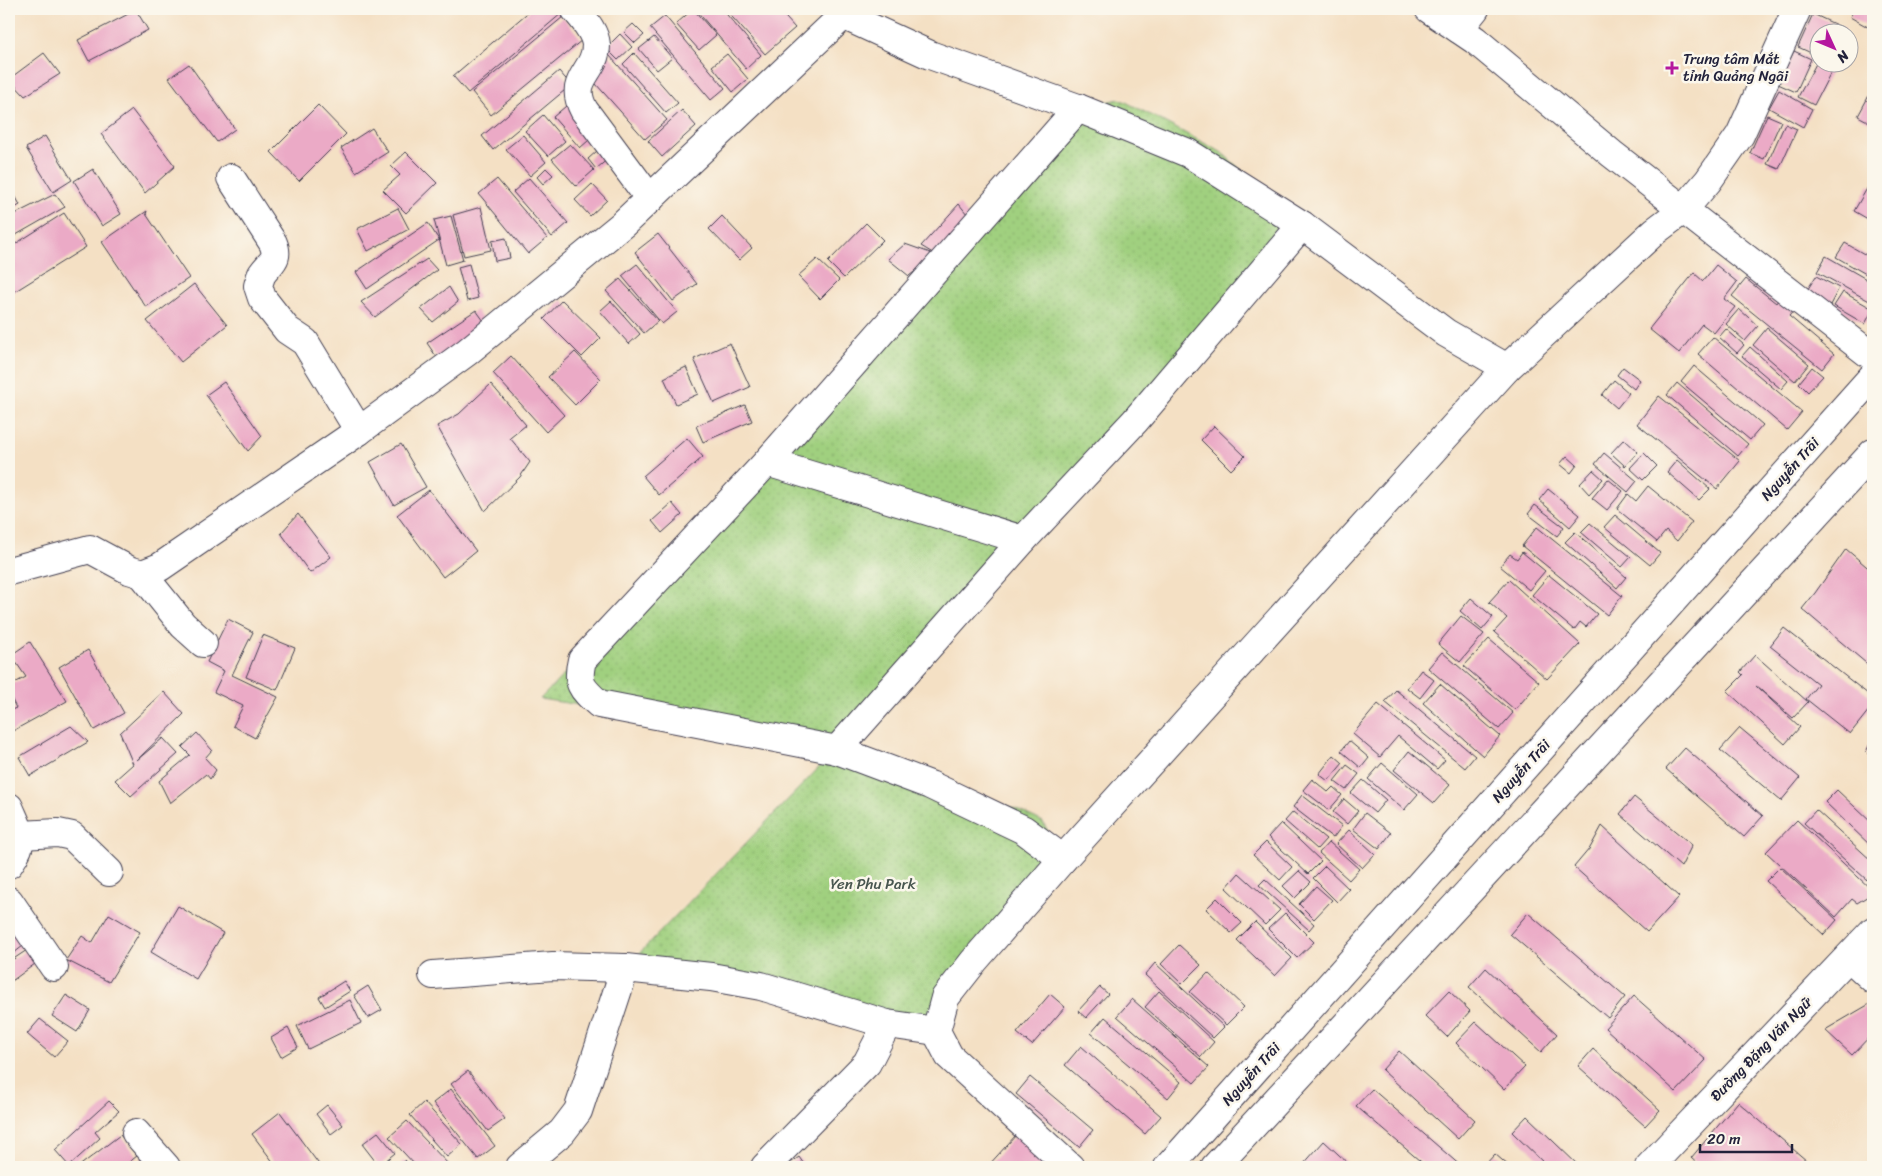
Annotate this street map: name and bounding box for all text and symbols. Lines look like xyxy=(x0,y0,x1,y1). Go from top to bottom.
north arrow xyxy=(1810,22,1860,72)
text: N xyxy=(1830,44,1856,69)
place label: Trung tâm Mắt tỉnh Quảng Ngãi xyxy=(1683,46,1789,89)
marker: Trung tâm Mắt tỉnh Quảng Ngãi xyxy=(1665,61,1679,75)
street label: Nguyễn Trãi xyxy=(1754,431,1826,507)
street label: Nguyễn Trãi xyxy=(1485,733,1557,809)
park label: Yen Phu Park xyxy=(830,871,917,897)
street label: Đường Đặng Văn Ngữ xyxy=(1704,989,1819,1108)
street label: Nguyễn Trãi xyxy=(1215,1036,1287,1112)
scale bar xyxy=(1700,1121,1792,1153)
text: 20 m xyxy=(1707,1126,1741,1152)

